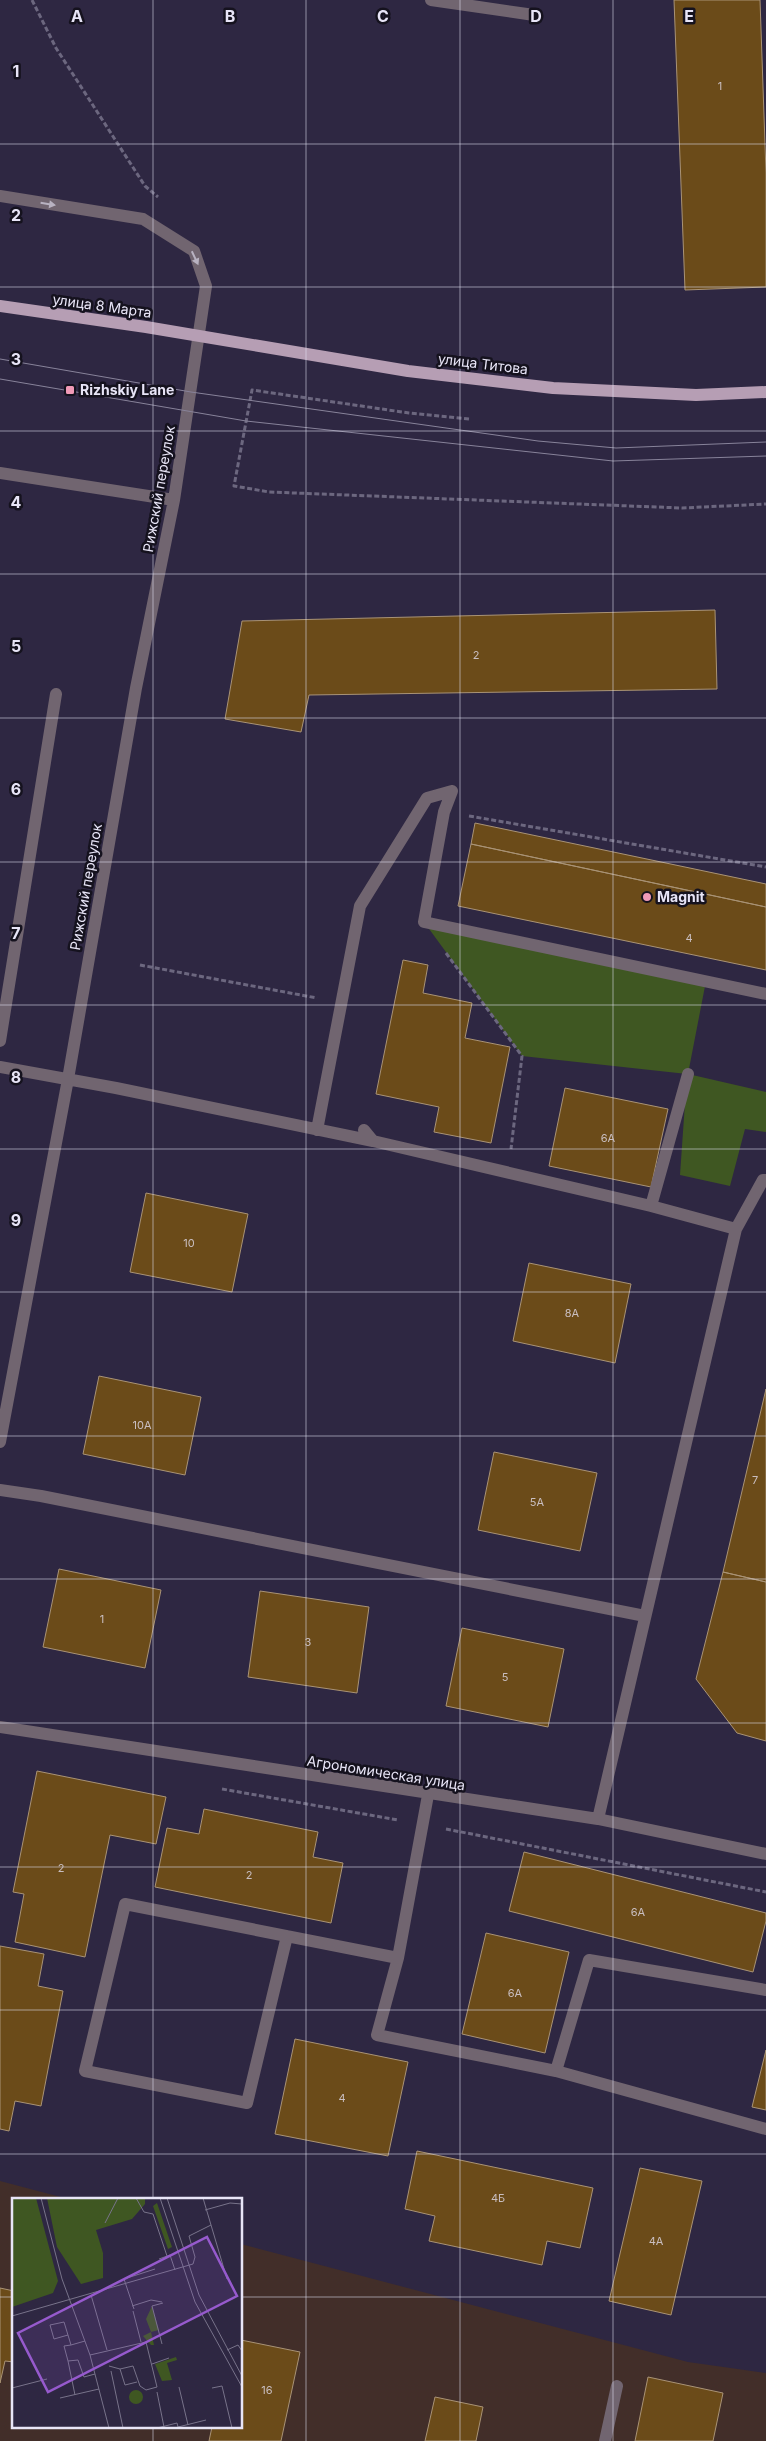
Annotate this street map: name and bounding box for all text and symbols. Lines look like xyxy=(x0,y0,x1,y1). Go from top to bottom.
text: A xyxy=(71,6,83,26)
text: B xyxy=(225,6,235,26)
text: C xyxy=(377,6,389,26)
text: D xyxy=(530,6,542,26)
text: E xyxy=(684,6,694,26)
text: 1 xyxy=(13,61,19,81)
house number: 1 xyxy=(718,79,722,93)
one-way arrow xyxy=(40,200,56,208)
text: 2 xyxy=(11,205,21,225)
one-way arrow xyxy=(192,251,200,265)
street label: улица 8 Марта xyxy=(51,290,153,321)
text: 3 xyxy=(11,349,21,369)
street label: улица Титова xyxy=(437,350,529,377)
place label: Rizhskiy Lane xyxy=(80,381,174,398)
marker: Rizhskiy Lane xyxy=(64,384,76,396)
street label: Рижский переулок xyxy=(139,424,178,554)
text: 4 xyxy=(11,492,22,512)
text: 5 xyxy=(11,636,21,656)
house number: 2 xyxy=(473,648,479,662)
text: 6 xyxy=(11,779,21,799)
street label: Рижский переулок xyxy=(66,822,105,952)
place label: Magnit xyxy=(657,888,705,905)
marker: Magnit xyxy=(641,891,653,903)
text: 7 xyxy=(11,923,21,943)
house number: 4 xyxy=(685,931,693,945)
text: 8 xyxy=(11,1067,21,1087)
house number: 6А xyxy=(601,1131,616,1145)
text: 9 xyxy=(11,1210,21,1230)
house number: 10 xyxy=(183,1236,195,1250)
house number: 8А xyxy=(565,1306,580,1320)
house number: 10А xyxy=(132,1418,152,1432)
house number: 7 xyxy=(752,1473,758,1487)
house number: 5А xyxy=(530,1495,545,1509)
house number: 1 xyxy=(100,1612,104,1626)
house number: 3 xyxy=(305,1635,312,1649)
house number: 5 xyxy=(502,1670,509,1684)
street label: Агрономическая улица xyxy=(306,1752,466,1793)
house number: 2 xyxy=(58,1861,64,1875)
house number: 2 xyxy=(246,1868,252,1882)
house number: 6А xyxy=(631,1905,646,1919)
house number: 6А xyxy=(508,1986,523,2000)
house number: 4 xyxy=(338,2091,346,2105)
house number: 4Б xyxy=(491,2191,505,2205)
inset map xyxy=(12,2198,242,2428)
house number: 4А xyxy=(649,2234,664,2248)
house number: 16 xyxy=(261,2383,273,2397)

